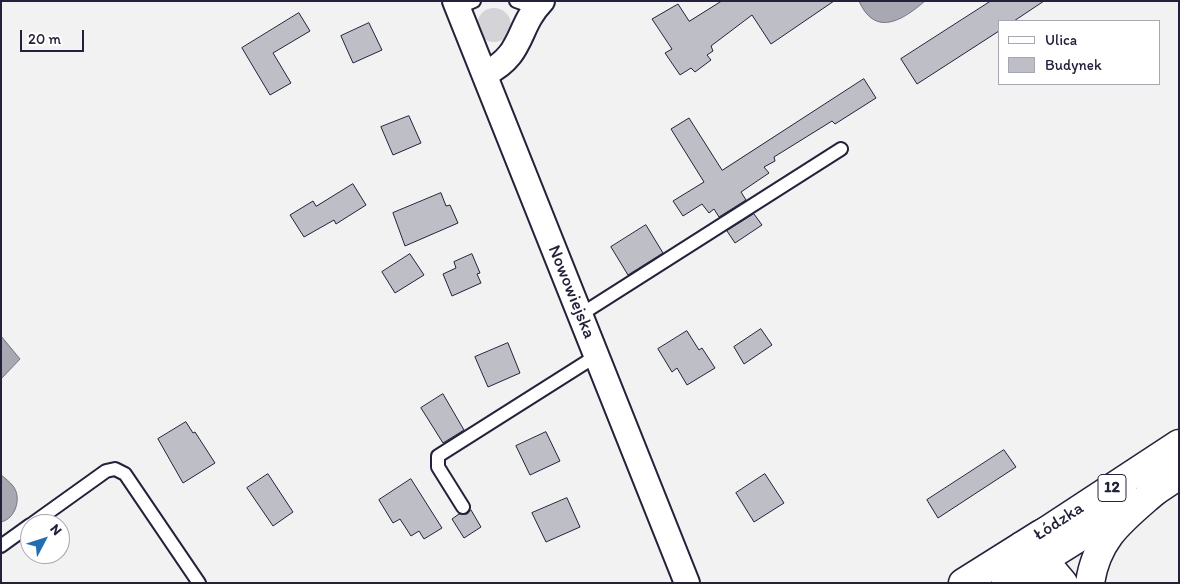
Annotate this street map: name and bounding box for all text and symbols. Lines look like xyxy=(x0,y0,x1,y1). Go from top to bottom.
scale bar xyxy=(22,20,86,52)
legend xyxy=(998,20,1160,85)
text: 20 m xyxy=(28,30,61,48)
text: Ulica xyxy=(1045,31,1077,49)
text: Budynek xyxy=(1045,56,1102,74)
street label: Nowowiejska xyxy=(543,242,599,342)
road number: 12 xyxy=(1098,474,1126,502)
street label: Łódzka xyxy=(1030,498,1088,546)
north arrow xyxy=(20,514,70,564)
text: N xyxy=(47,521,66,539)

